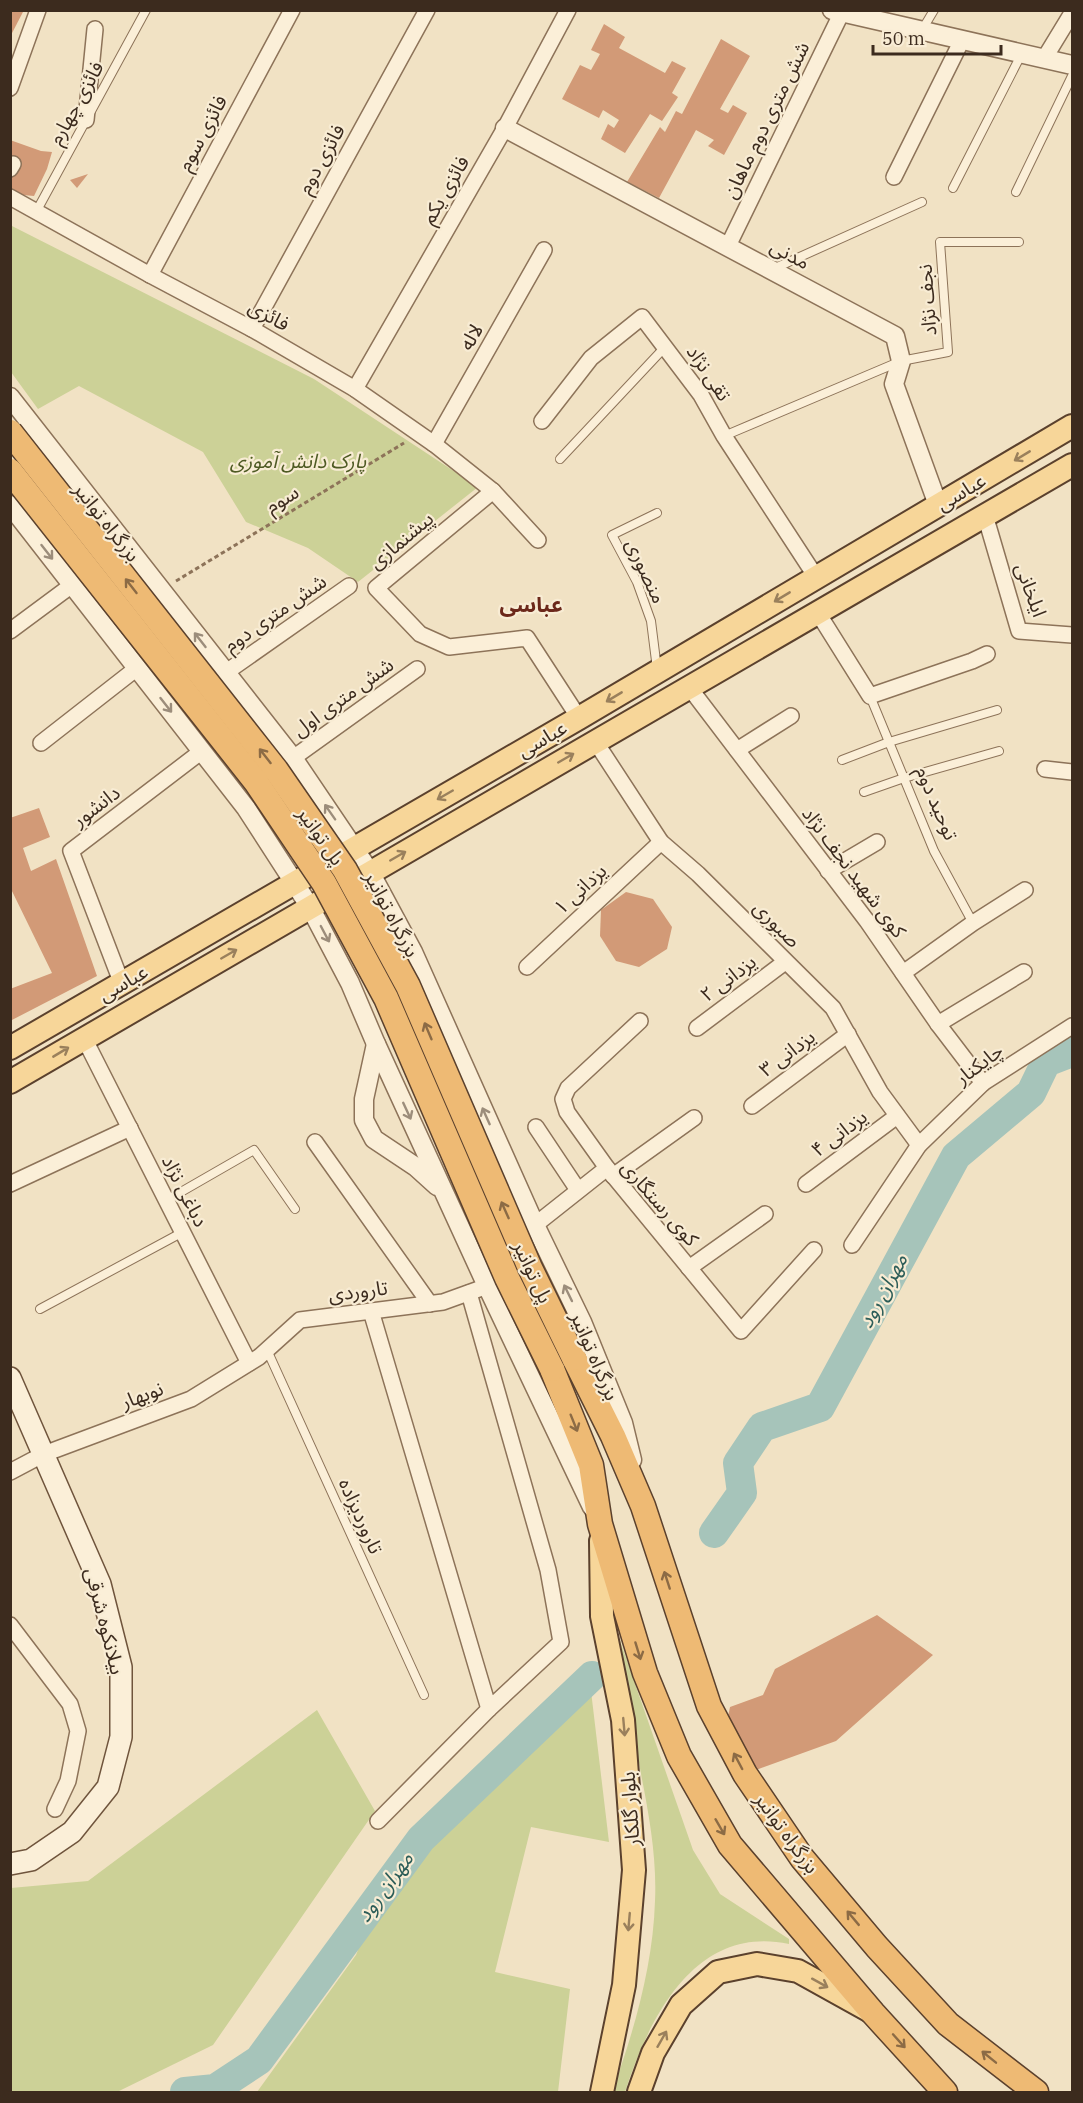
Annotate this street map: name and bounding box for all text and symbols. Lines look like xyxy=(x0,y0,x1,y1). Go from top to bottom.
scale bar xyxy=(873,18,1000,56)
text: 50 m xyxy=(882,27,925,50)
street label: شش متری دوم ماهان xyxy=(716,37,817,204)
street label: فائزی چهارم xyxy=(41,56,111,150)
street label: فائزی سوم xyxy=(170,90,235,177)
street label: فائزی دوم xyxy=(290,119,353,200)
street label: فائزی یکم xyxy=(414,150,477,230)
street label: مدنی xyxy=(766,232,815,275)
street label: نجف نژاد xyxy=(911,263,942,337)
street label: فائزی xyxy=(244,292,295,337)
street label: لاله xyxy=(452,318,489,355)
street label: تقی نژاد xyxy=(681,339,738,406)
park label: پارک دانش آموزی xyxy=(230,447,366,474)
one-way arrow xyxy=(1014,450,1031,462)
street label: عباسى xyxy=(931,466,990,517)
street label: بزرگراه توانیر xyxy=(67,476,147,567)
street label: سوم xyxy=(260,478,305,521)
street label: پیشنمازی xyxy=(362,504,439,575)
street label: منصوری xyxy=(620,534,673,607)
one-way arrow xyxy=(40,543,53,559)
street label: ایلخانی xyxy=(1009,559,1054,620)
street label: شش متری دوم xyxy=(218,567,333,660)
one-way arrow xyxy=(125,578,138,594)
district label: عباسی xyxy=(499,590,563,618)
one-way arrow xyxy=(774,592,791,604)
one-way arrow xyxy=(193,633,206,649)
street label: شش متری اول xyxy=(287,651,399,742)
one-way arrow xyxy=(606,691,623,703)
one-way arrow xyxy=(160,697,173,713)
street label: عباسى xyxy=(512,714,572,764)
one-way arrow xyxy=(258,748,271,764)
one-way arrow xyxy=(558,751,575,763)
street label: توحید دوم xyxy=(908,762,965,845)
street label: دانشور xyxy=(65,779,125,833)
one-way arrow xyxy=(437,790,455,801)
street label: پل توانیر xyxy=(291,800,351,871)
street label: کوی شهید نجف نژاد xyxy=(796,801,913,943)
one-way arrow xyxy=(324,805,336,821)
one-way arrow xyxy=(389,849,406,861)
street label: یزدانی ۱ xyxy=(547,857,612,920)
street label: بزرگراه توانیر xyxy=(358,865,426,962)
street label: صبوری xyxy=(748,894,807,953)
one-way arrow xyxy=(320,925,331,943)
one-way arrow xyxy=(220,947,237,959)
street label: یزدانی ۲ xyxy=(694,948,761,1008)
street label: عباسى xyxy=(93,958,153,1008)
one-way arrow xyxy=(421,1023,433,1041)
street label: یزدانی ۳ xyxy=(753,1023,820,1083)
street label: چایکنار xyxy=(948,1037,1008,1091)
one-way arrow xyxy=(52,1045,69,1057)
one-way arrow xyxy=(401,1102,413,1120)
street label: یزدانی ۴ xyxy=(805,1103,872,1163)
one-way arrow xyxy=(480,1107,492,1125)
street label: دباغی نژاد xyxy=(156,1150,215,1231)
street label: کوی رستگاری xyxy=(615,1154,706,1252)
one-way arrow xyxy=(499,1202,510,1220)
street label: پل توانیر xyxy=(507,1235,560,1308)
water label: مهران رود xyxy=(851,1248,913,1333)
street label: تاروردی xyxy=(327,1273,389,1308)
one-way arrow xyxy=(561,1284,573,1302)
street label: بزرگراه توانیر xyxy=(564,1306,626,1404)
street label: نوبهار xyxy=(116,1374,167,1415)
one-way arrow xyxy=(569,1414,580,1432)
street label: تاروردیزاده xyxy=(333,1474,390,1558)
street label: بیلانکوه شرقی xyxy=(79,1565,132,1677)
one-way arrow xyxy=(661,1571,672,1590)
one-way arrow xyxy=(633,1641,644,1660)
one-way arrow xyxy=(619,1717,630,1737)
one-way arrow xyxy=(732,1753,744,1770)
street label: بلوار گلکار xyxy=(613,1771,646,1848)
street label: بزرگراه توانیر xyxy=(748,1786,826,1879)
one-way arrow xyxy=(714,1818,726,1835)
water label: مهران رود xyxy=(349,1846,419,1927)
one-way arrow xyxy=(623,1911,634,1931)
one-way arrow xyxy=(846,1911,860,1926)
one-way arrow xyxy=(811,1978,828,1990)
one-way arrow xyxy=(656,2031,668,2048)
one-way arrow xyxy=(891,2033,905,2048)
one-way arrow xyxy=(982,2050,998,2063)

